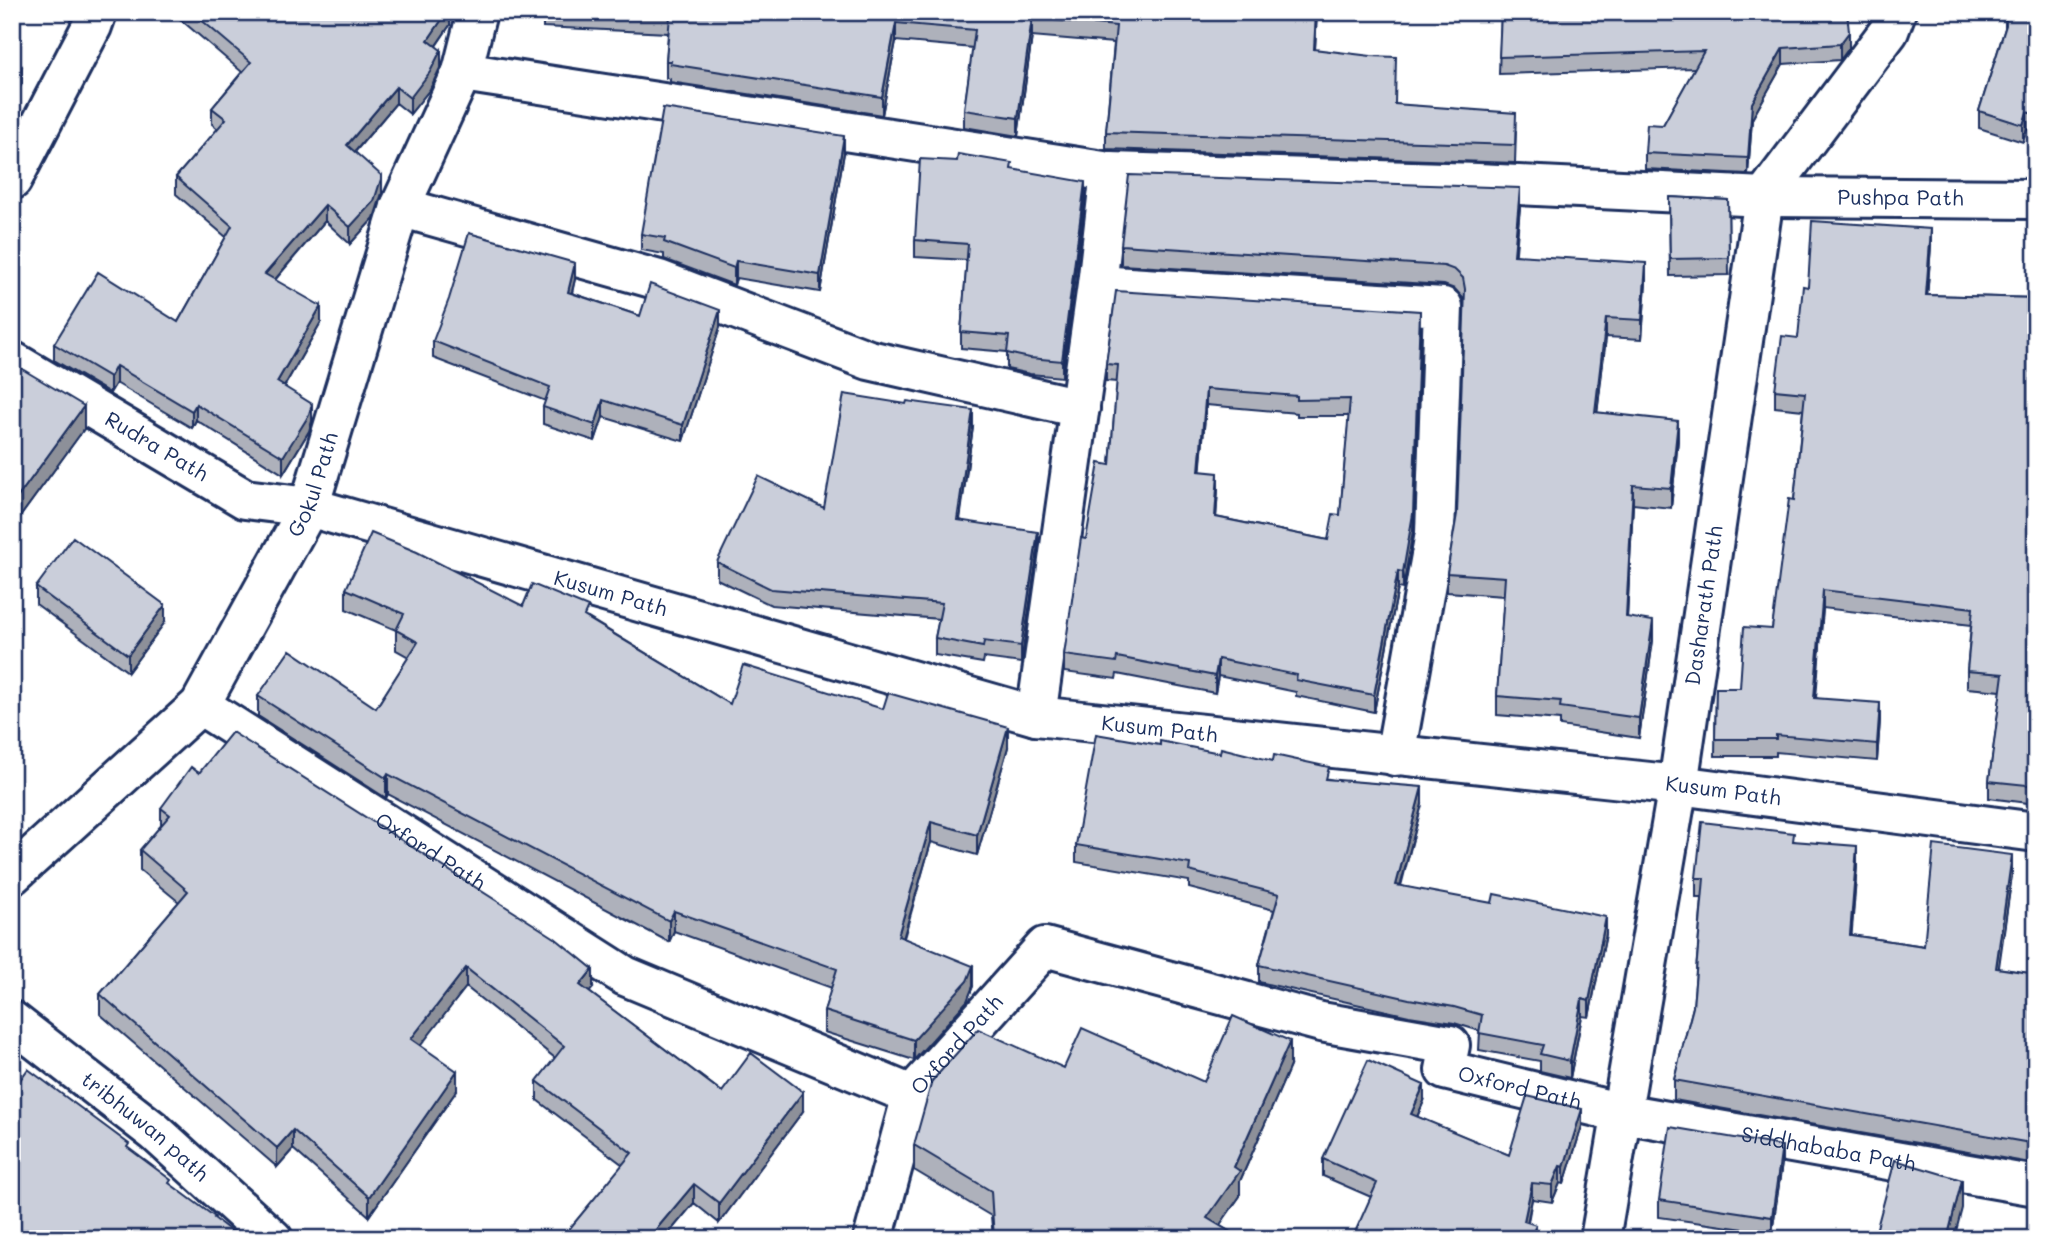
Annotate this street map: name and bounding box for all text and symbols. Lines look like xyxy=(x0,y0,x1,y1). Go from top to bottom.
street label: Pushpa Path xyxy=(1837,183,1964,210)
street label: Rudra Path xyxy=(101,404,214,486)
street label: Gokul Path xyxy=(280,429,343,541)
street label: Dasharath Path xyxy=(1678,524,1728,687)
street label: Kusum Path xyxy=(551,563,671,621)
street label: Kusum Path xyxy=(1100,708,1219,747)
street label: Kusum Path xyxy=(1664,769,1783,810)
street label: Oxford Path xyxy=(371,805,491,896)
street label: Oxford Path xyxy=(904,988,1008,1100)
street label: Oxford Path xyxy=(1456,1059,1584,1115)
street label: tribhuwan path xyxy=(77,1065,215,1187)
street label: Siddhababa Path xyxy=(1739,1119,1918,1177)

